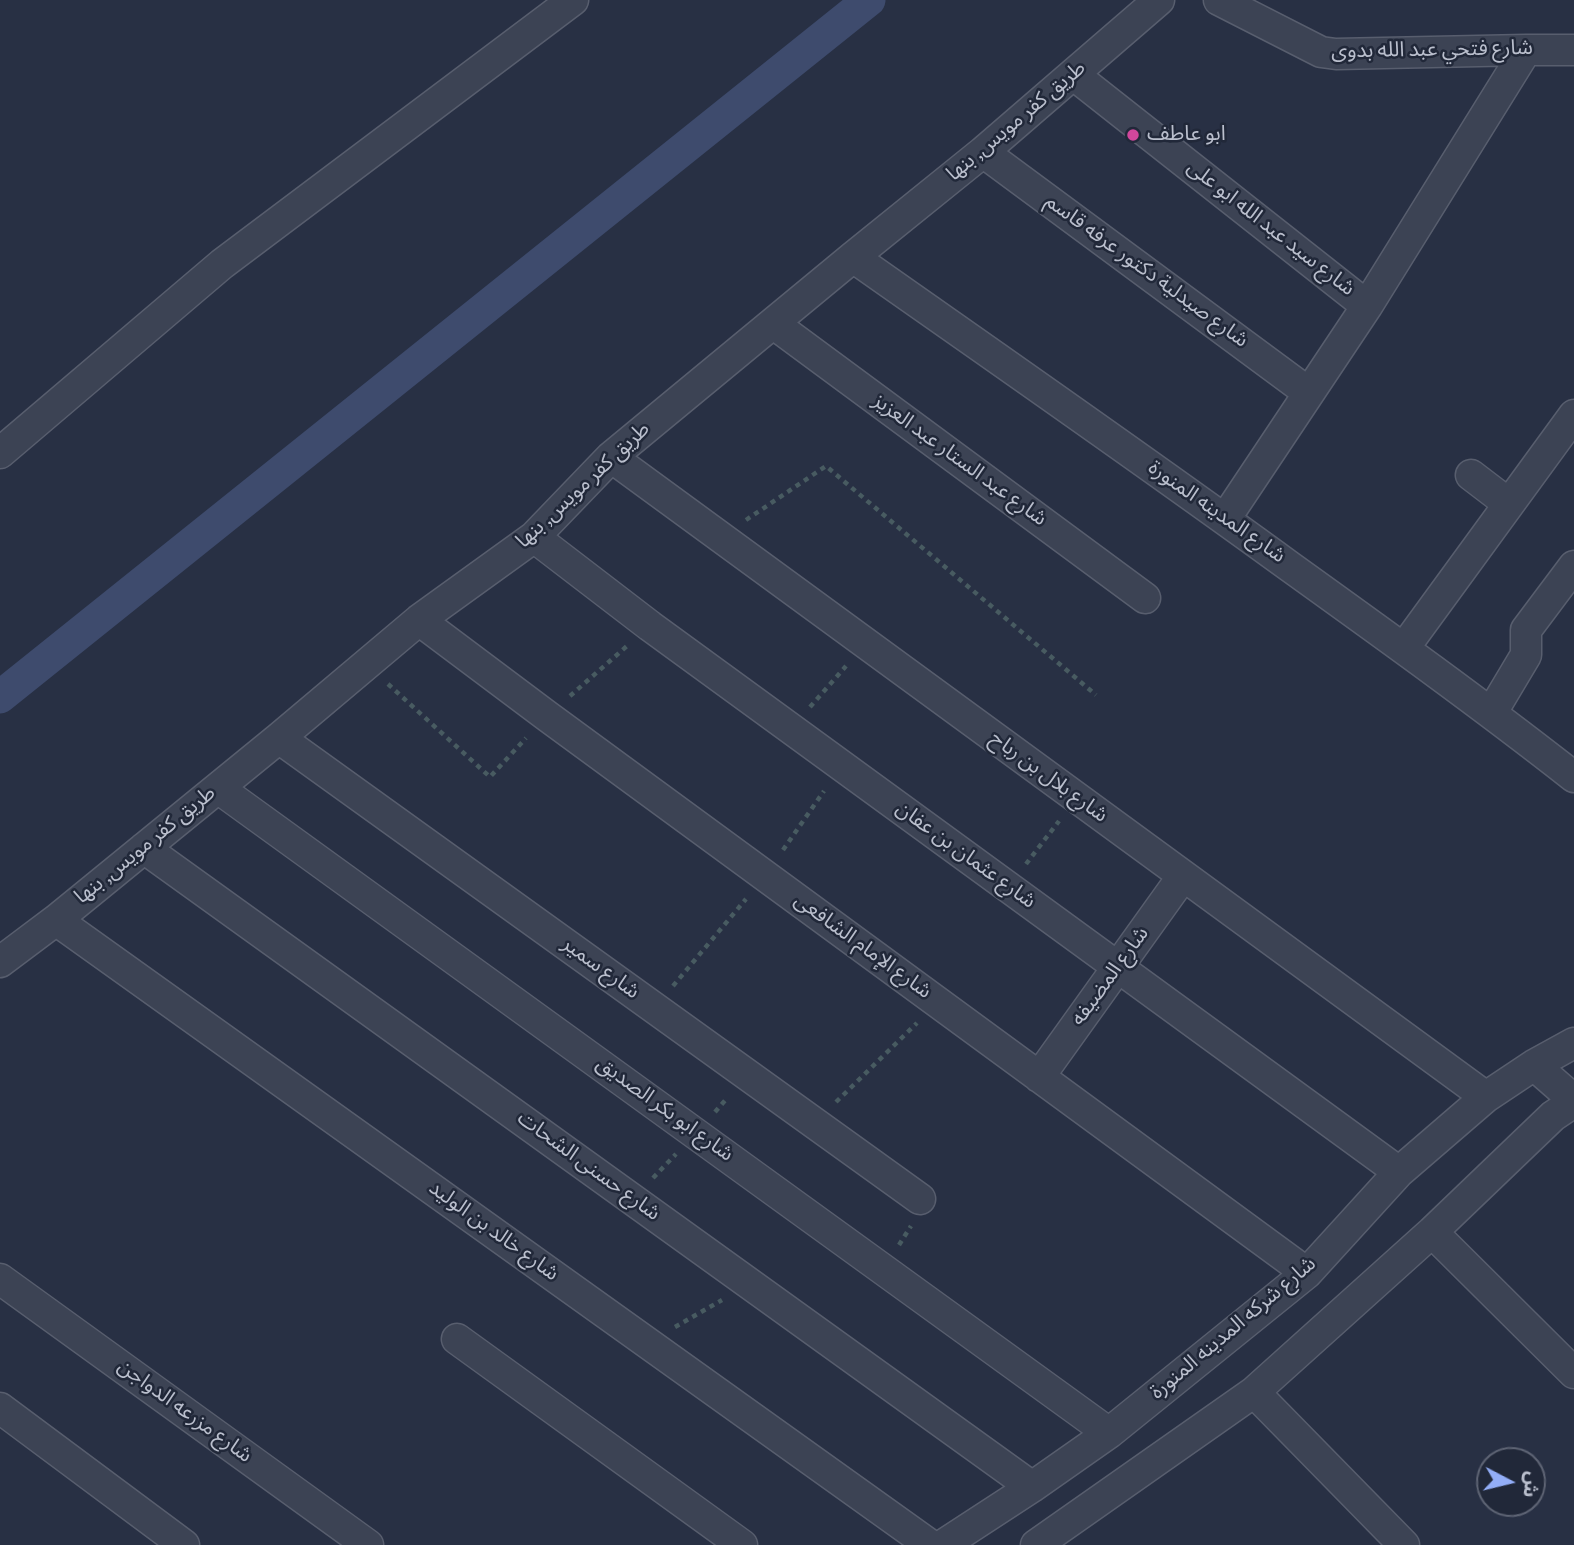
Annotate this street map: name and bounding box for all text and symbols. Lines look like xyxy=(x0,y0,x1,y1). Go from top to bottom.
street label: شارع فتحي عبد الله بدوى xyxy=(1331,37,1533,65)
street label: طريق كفر مويس, بنها xyxy=(942,56,1092,188)
place label: ابو عاطف xyxy=(1147,122,1226,148)
marker: ابو عاطف xyxy=(1125,127,1141,143)
street label: شارع سيد عبد الله ابو على xyxy=(1181,156,1359,302)
street label: شارع صيدلية دكتور عرفه قاسم xyxy=(1040,190,1252,354)
street label: شارع عبد الستار عبد العزيز xyxy=(867,389,1051,533)
street label: طريق كفر مويس, بنها xyxy=(512,418,656,554)
street label: شارع المدينه المنورة xyxy=(1142,456,1290,570)
street label: شارع بلال بن رباح xyxy=(984,727,1112,829)
street label: طريق كفر مويس, بنها xyxy=(71,782,221,910)
street label: شارع عثمان بن عفان xyxy=(890,797,1040,915)
street label: شارع الإمام الشافعى xyxy=(788,889,936,1005)
street label: شارع المضيفه xyxy=(1067,923,1155,1031)
street label: شارع سمير xyxy=(556,932,644,1006)
street label: شارع ابو بكر الصديق xyxy=(590,1052,738,1168)
street label: شارع حسنى الشحات xyxy=(511,1107,665,1227)
street label: شارع خالد بن الوليد xyxy=(423,1176,563,1288)
street label: شارع شركه المدينه المنورة xyxy=(1146,1252,1322,1406)
street label: شارع مزرعه الدواجن xyxy=(112,1355,256,1469)
north arrow xyxy=(1476,1447,1546,1517)
text: ش xyxy=(1515,1470,1545,1499)

